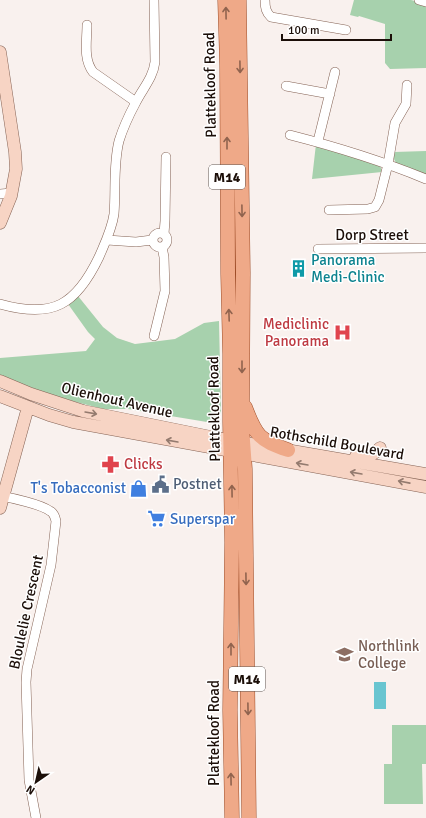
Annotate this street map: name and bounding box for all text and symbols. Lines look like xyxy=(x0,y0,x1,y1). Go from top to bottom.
one-way arrow xyxy=(222,7,229,20)
scale bar xyxy=(282,16,391,42)
text: 100 m xyxy=(288,23,320,38)
street label: Plattekloof Road xyxy=(200,32,220,138)
one-way arrow xyxy=(236,60,244,73)
one-way arrow xyxy=(223,137,231,150)
road number: M14 xyxy=(209,165,245,189)
one-way arrow xyxy=(238,204,246,217)
street label: Dorp Street xyxy=(335,226,409,244)
place label: Panorama Medi-Clinic xyxy=(311,251,385,286)
building icon: Panorama Medi-Clinic xyxy=(288,259,308,279)
one-way arrow xyxy=(225,309,233,322)
place label: Mediclinic Panorama xyxy=(263,315,329,350)
hospital icon: Mediclinic Panorama xyxy=(332,323,352,343)
street label: Plattekloof Road xyxy=(204,356,224,462)
one-way arrow xyxy=(238,360,246,373)
street label: Olienhout Avenue xyxy=(60,378,174,422)
one-way arrow xyxy=(84,409,97,417)
street label: Rothschild Boulevard xyxy=(269,422,405,464)
one-way arrow xyxy=(166,437,179,445)
pharmacy icon: Clicks xyxy=(101,454,121,474)
place label: Clicks xyxy=(124,455,163,473)
one-way arrow xyxy=(296,459,309,467)
one-way arrow xyxy=(350,469,363,477)
public building icon: Postnet xyxy=(150,474,170,494)
place label: Postnet xyxy=(173,475,222,493)
shop icon: T's Tobacconist xyxy=(129,478,149,498)
one-way arrow xyxy=(398,478,411,486)
place label: T's Tobacconist xyxy=(30,479,126,497)
one-way arrow xyxy=(228,485,236,498)
supermarket icon: Superspar xyxy=(147,509,167,529)
place label: Superspar xyxy=(170,510,236,528)
street label: Bloulelie Crescent xyxy=(5,553,47,671)
one-way arrow xyxy=(242,572,250,585)
place label: Northlink College xyxy=(358,637,420,672)
one-way arrow xyxy=(227,643,235,656)
school or university icon: Northlink College xyxy=(335,645,355,665)
road number: M14 xyxy=(229,667,265,691)
street label: Plattekloof Road xyxy=(205,680,223,786)
one-way arrow xyxy=(244,702,252,715)
north arrow xyxy=(16,762,56,802)
one-way arrow xyxy=(228,773,235,786)
text: N xyxy=(24,782,37,797)

